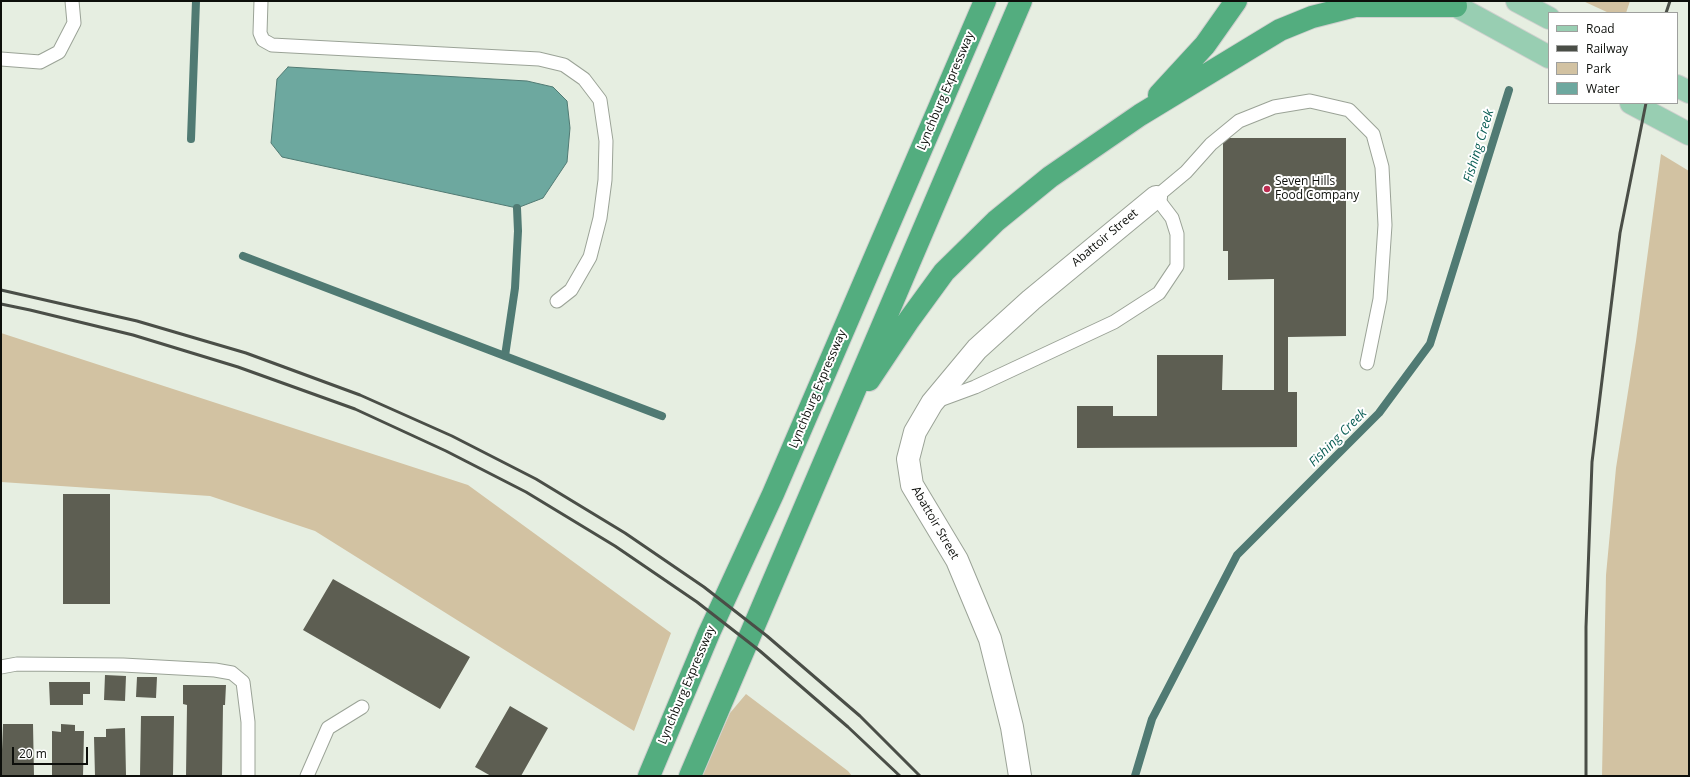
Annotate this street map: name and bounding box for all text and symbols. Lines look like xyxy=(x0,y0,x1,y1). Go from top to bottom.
legend xyxy=(1548,12,1678,104)
text: Road xyxy=(1586,20,1615,37)
street label: Lynchburg Expressway xyxy=(914,30,978,152)
text: Railway xyxy=(1586,40,1628,57)
text: Park xyxy=(1586,60,1611,77)
text: Water xyxy=(1586,80,1620,97)
water label: Fishing Creek xyxy=(1460,108,1498,184)
place label: Seven Hills Food Company xyxy=(1275,175,1359,203)
marker: Seven Hills Food Company xyxy=(1262,184,1272,194)
street label: Abattoir Street xyxy=(1069,206,1141,270)
street label: Lynchburg Expressway xyxy=(786,328,850,450)
water label: Fishing Creek xyxy=(1306,406,1370,470)
street label: Abattoir Street xyxy=(908,484,962,562)
street label: Lynchburg Expressway xyxy=(655,624,719,746)
scale bar xyxy=(14,739,90,765)
text: 20 m xyxy=(19,745,47,762)

